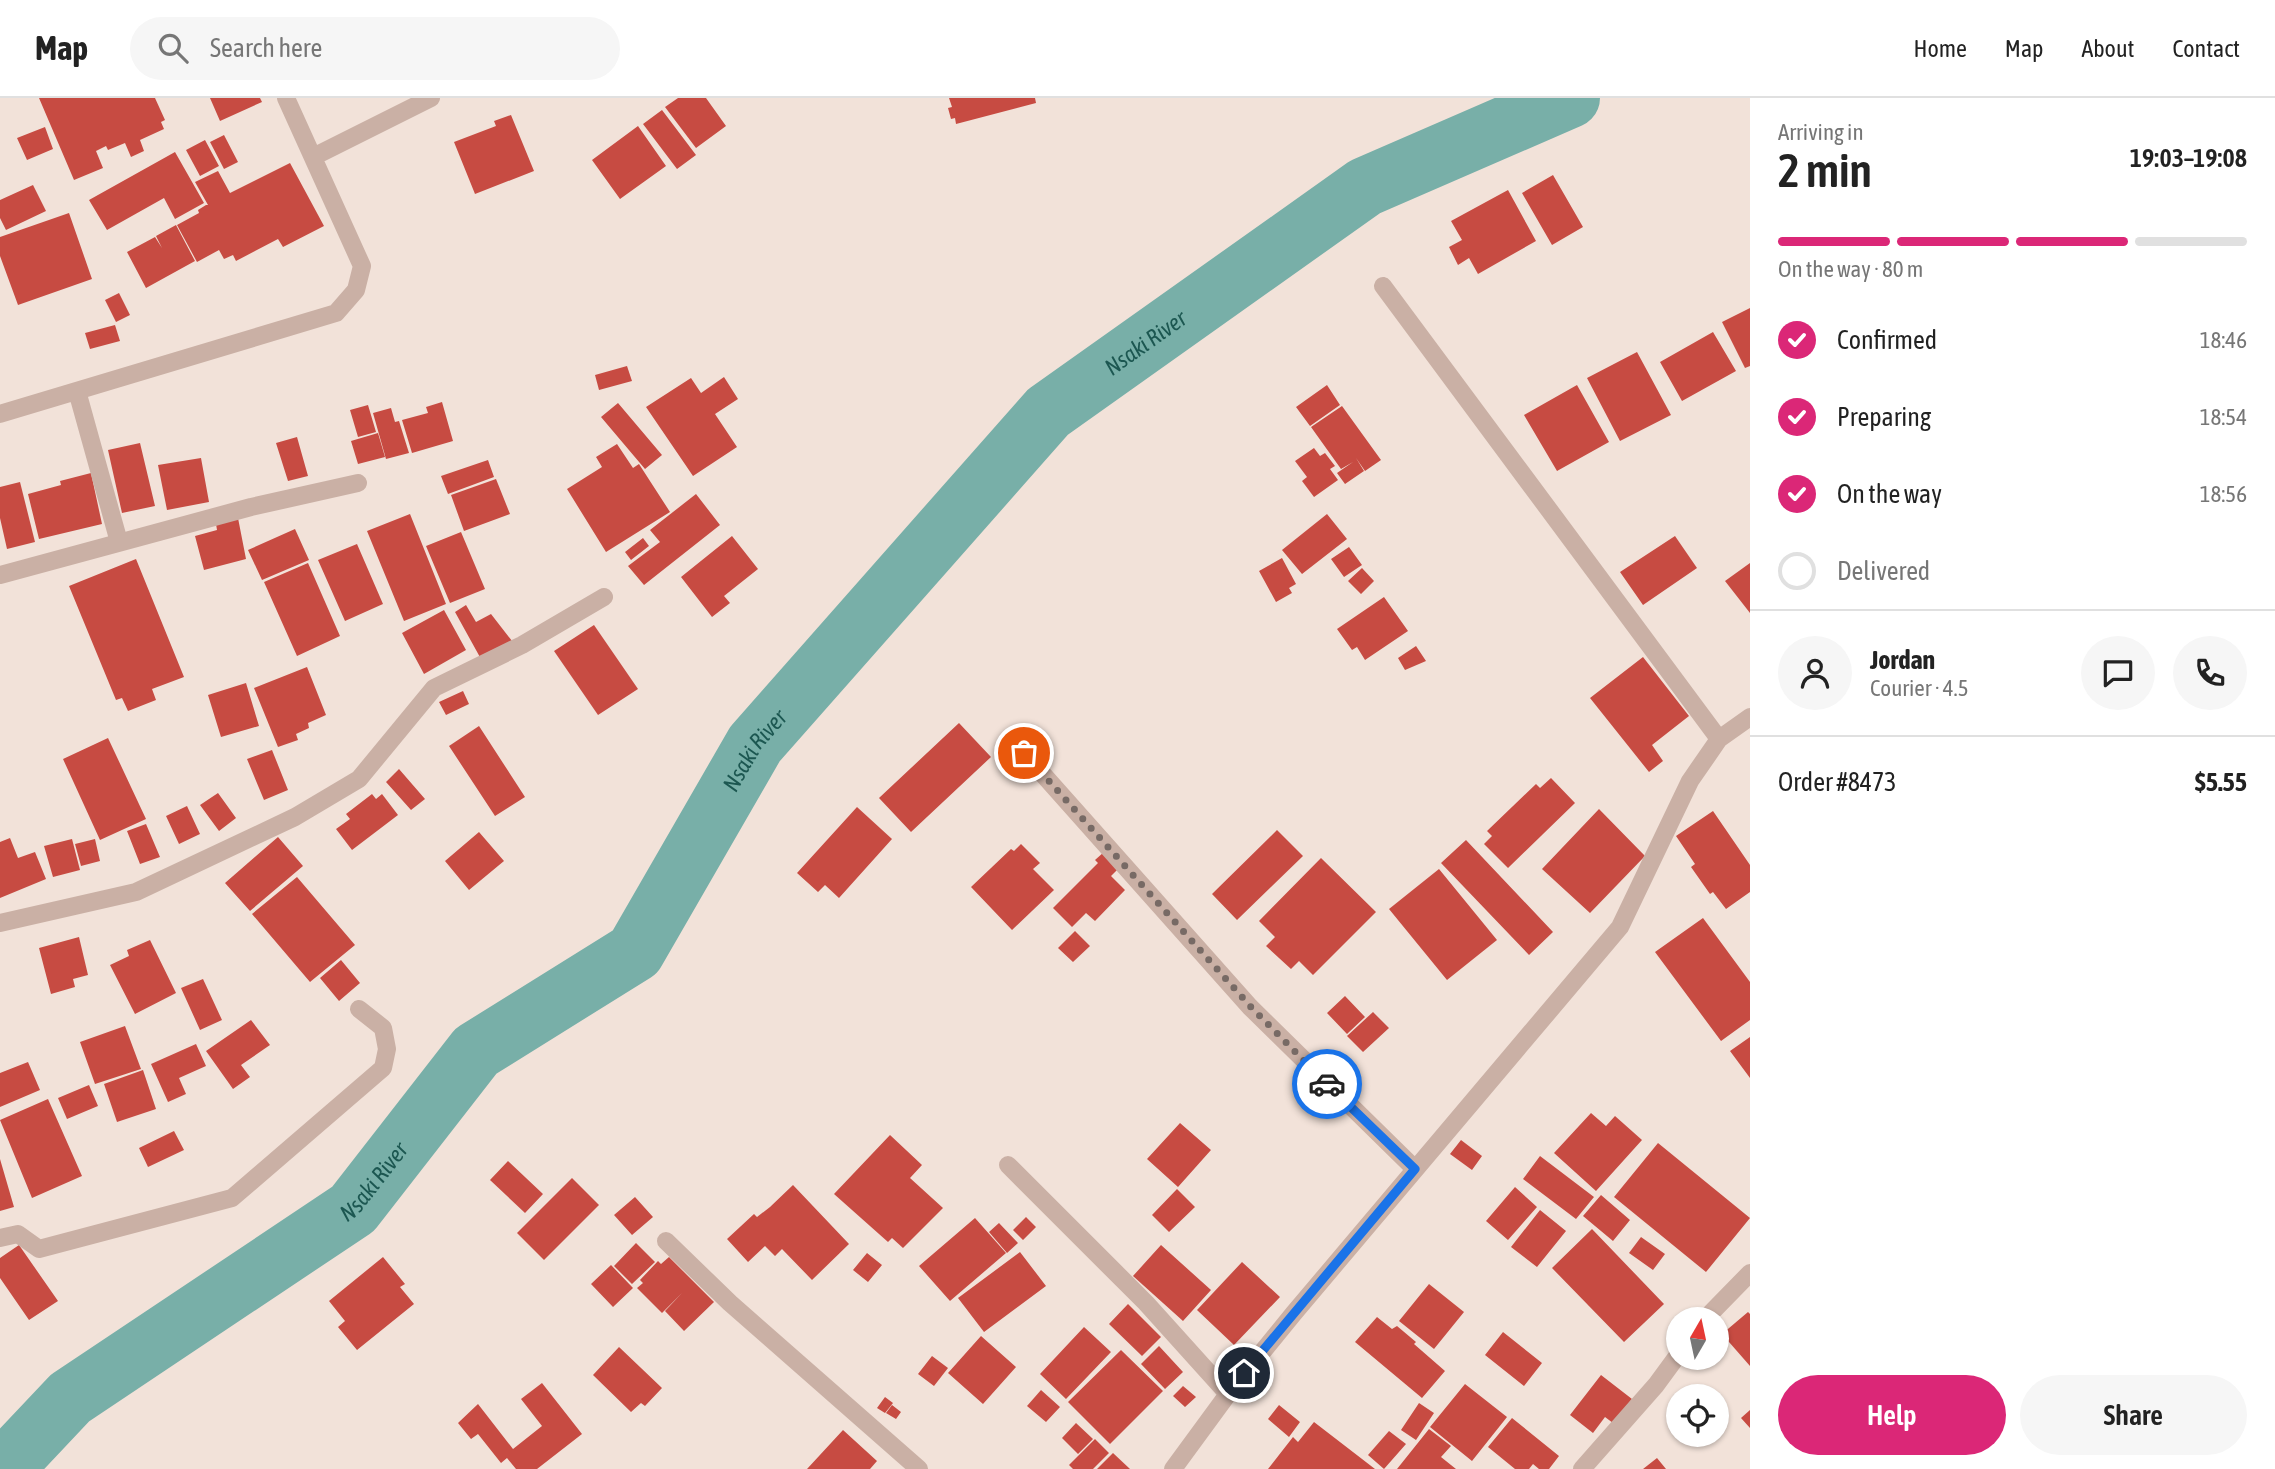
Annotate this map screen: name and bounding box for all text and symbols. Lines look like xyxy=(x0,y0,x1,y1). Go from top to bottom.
search box xyxy=(130,17,620,80)
text: Map xyxy=(35,29,88,67)
icon: search xyxy=(154,29,192,67)
text: Search here xyxy=(210,33,322,63)
text: Home xyxy=(1913,35,1967,62)
text: Map xyxy=(2005,35,2043,62)
text: About xyxy=(2081,35,2134,62)
text: Contact xyxy=(2172,35,2240,62)
text: Arriving in xyxy=(1778,119,1864,145)
text: 19:03–19:08 xyxy=(2130,143,2247,173)
text: 2 min xyxy=(1778,144,1872,197)
text: On the way · 80 m xyxy=(1778,256,1923,282)
water label: Nsaki River xyxy=(1100,304,1192,380)
icon: check xyxy=(1778,321,1816,359)
text: Confirmed xyxy=(1837,325,1937,355)
text: 18:46 xyxy=(2200,327,2247,353)
icon: check xyxy=(1778,398,1816,436)
text: Preparing xyxy=(1837,402,1931,432)
text: 18:54 xyxy=(2200,404,2247,430)
icon: check xyxy=(1778,475,1816,513)
text: On the way xyxy=(1837,479,1942,509)
text: 18:56 xyxy=(2200,481,2247,507)
text: Delivered xyxy=(1837,556,1930,586)
button: person xyxy=(1778,636,1852,710)
button: chat xyxy=(2081,636,2155,710)
button: phone xyxy=(2173,636,2247,710)
text: Jordan xyxy=(1870,645,1935,675)
text: Courier · 4.5 xyxy=(1870,675,1969,701)
water label: Nsaki River xyxy=(718,704,793,796)
pin xyxy=(994,723,1054,783)
icon: bag xyxy=(1005,734,1043,772)
text: Order #8473 xyxy=(1778,767,1897,797)
text: $5.55 xyxy=(2195,767,2247,797)
courier xyxy=(1292,1049,1362,1119)
icon: car xyxy=(1308,1065,1346,1103)
water label: Nsaki River xyxy=(335,1136,414,1227)
north arrow xyxy=(1666,1307,1729,1370)
map controls xyxy=(1666,1307,1729,1447)
pin xyxy=(1214,1343,1274,1403)
icon: home xyxy=(1225,1354,1263,1392)
button: Help xyxy=(1778,1375,2006,1455)
button: Share xyxy=(2020,1375,2247,1455)
button: locate xyxy=(1666,1384,1729,1447)

